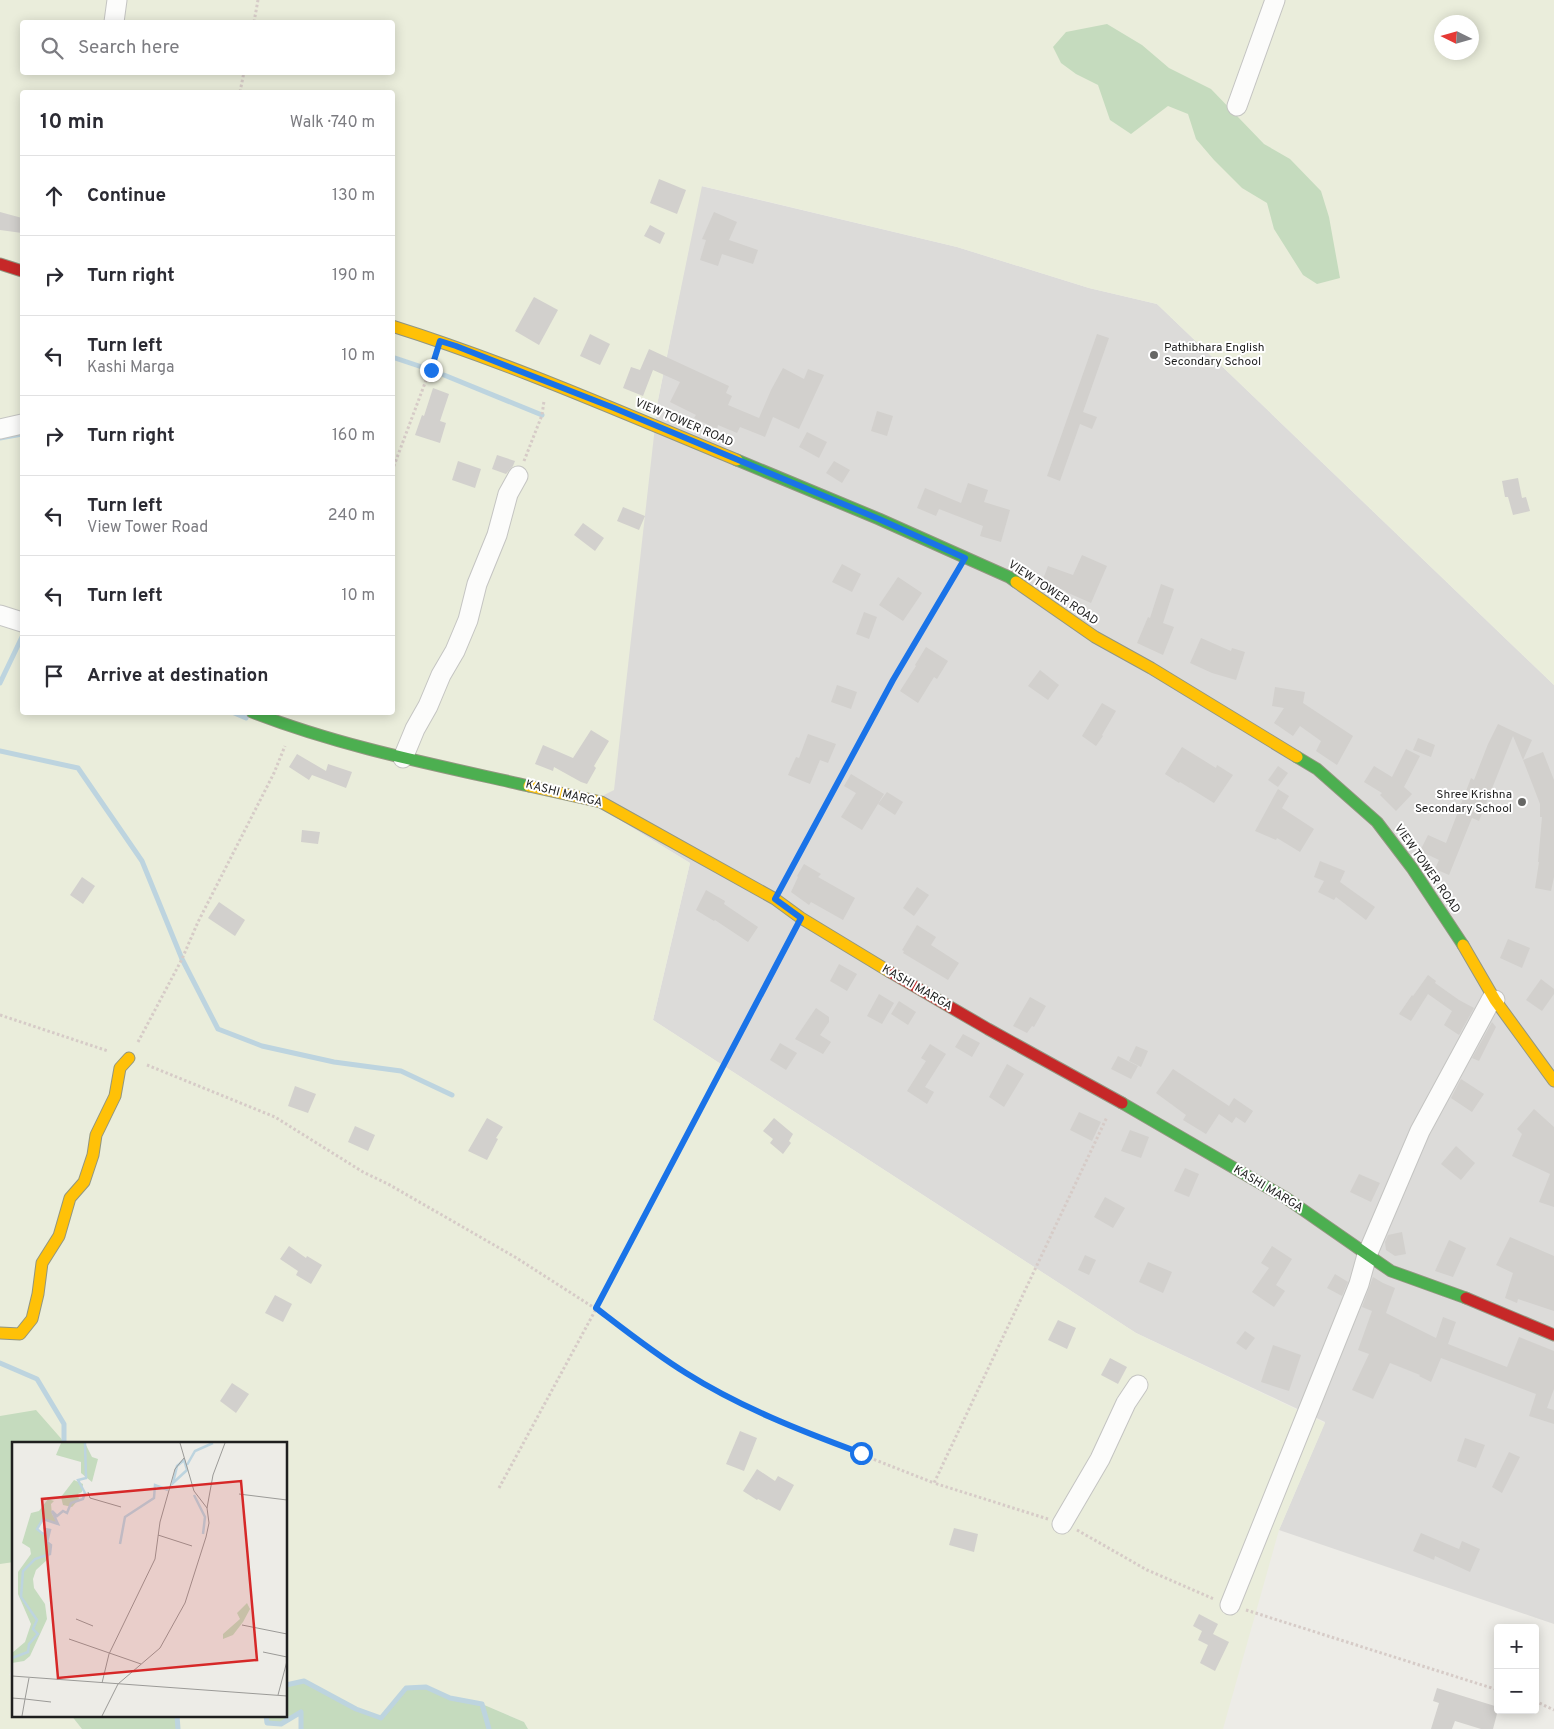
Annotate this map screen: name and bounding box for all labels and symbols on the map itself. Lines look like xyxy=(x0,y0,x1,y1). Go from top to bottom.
north arrow xyxy=(1434,15,1479,60)
place label: Pathibhara English Secondary School xyxy=(1164,340,1265,370)
marker: Pathibhara English Secondary School xyxy=(1148,349,1160,361)
route end xyxy=(420,359,443,382)
street label: VIEW TOWER ROAD xyxy=(632,395,736,451)
street label: VIEW TOWER ROAD xyxy=(1005,557,1101,629)
street label: KASHI MARGA xyxy=(524,777,604,811)
place label: Shree Krishna Secondary School xyxy=(1415,787,1512,817)
marker: Shree Krishna Secondary School xyxy=(1516,796,1528,808)
street label: VIEW TOWER ROAD xyxy=(1390,821,1464,917)
street label: KASHI MARGA xyxy=(879,961,955,1015)
street label: KASHI MARGA xyxy=(1230,1162,1306,1216)
inset map xyxy=(12,1442,288,1716)
route start xyxy=(850,1442,873,1465)

